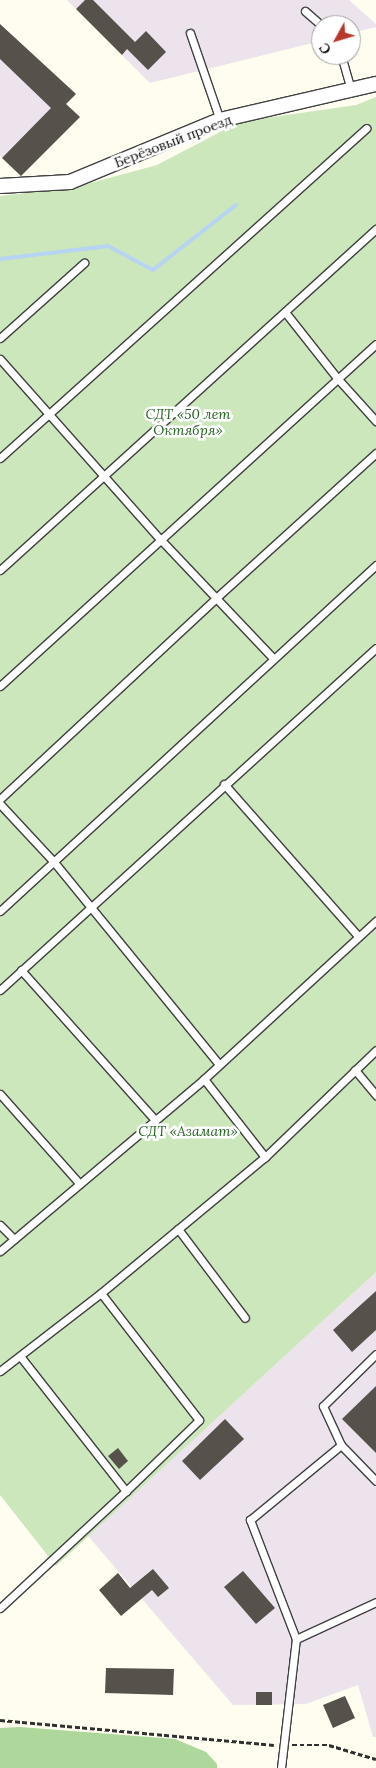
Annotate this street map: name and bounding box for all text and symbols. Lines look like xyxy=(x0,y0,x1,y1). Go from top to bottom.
north arrow xyxy=(311,15,361,65)
text: С xyxy=(315,39,335,58)
street label: Берёзовый проезд xyxy=(112,111,234,171)
park label: СДТ «50 лет Октября» xyxy=(145,406,231,438)
park label: СДТ «Азамат» xyxy=(138,1123,238,1139)

